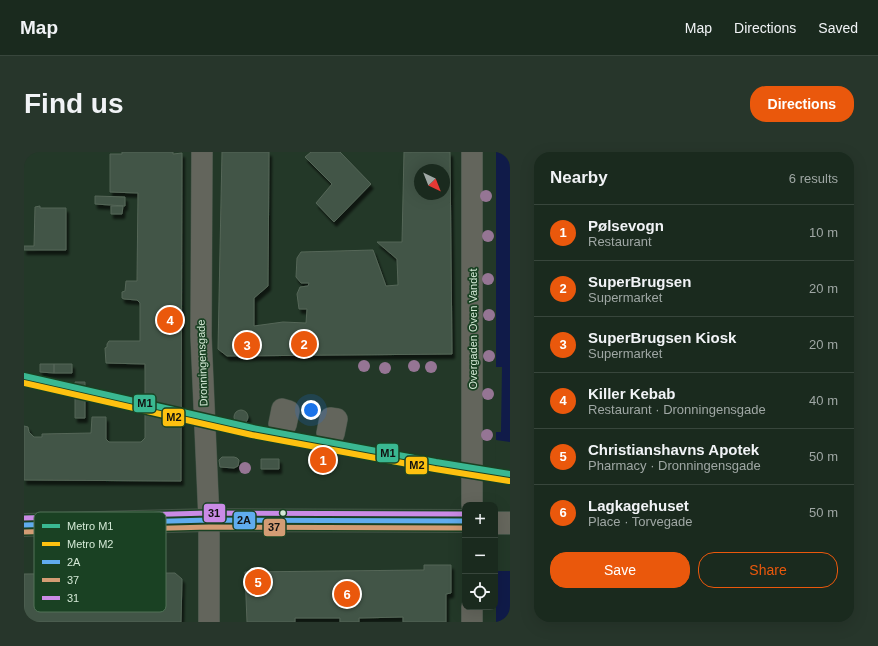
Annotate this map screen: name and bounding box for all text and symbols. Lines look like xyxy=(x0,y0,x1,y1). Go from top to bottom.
text: Map xyxy=(20,17,58,38)
text: Map xyxy=(685,20,712,36)
text: Directions xyxy=(734,20,796,36)
text: Saved xyxy=(818,20,858,36)
button: Directions xyxy=(750,86,854,122)
text: Find us xyxy=(24,88,124,119)
north arrow xyxy=(414,164,450,200)
text: Nearby xyxy=(550,168,608,187)
text: 6 results xyxy=(789,171,838,186)
text: Pølsevogn xyxy=(588,217,664,234)
text: 1 xyxy=(559,225,567,240)
text: 10 m xyxy=(809,225,838,240)
text: Restaurant xyxy=(588,234,652,249)
street label: Overgaden Oven Vandet xyxy=(467,269,479,389)
text: SuperBrugsen xyxy=(588,273,691,290)
text: 2 xyxy=(559,281,567,296)
text: 20 m xyxy=(809,281,838,296)
text: Supermarket xyxy=(588,290,662,305)
pin: 4 xyxy=(157,305,183,335)
street label: Dronningensgade xyxy=(194,319,210,407)
pin: 2 xyxy=(291,329,317,359)
text: SuperBrugsen Kiosk xyxy=(588,329,736,346)
pin: 3 xyxy=(234,330,260,360)
text: 3 xyxy=(559,337,567,352)
text: 20 m xyxy=(809,337,838,352)
text: Supermarket xyxy=(588,346,662,361)
text: Killer Kebab xyxy=(588,385,676,402)
text: 4 xyxy=(559,393,567,408)
text: 40 m xyxy=(809,393,838,408)
line badge: M1 xyxy=(133,394,156,413)
text: M1 xyxy=(137,397,153,409)
your location xyxy=(301,400,321,420)
text: Restaurant · Dronningensgade xyxy=(588,402,766,417)
line badge: M2 xyxy=(162,408,185,427)
text: M2 xyxy=(166,411,182,423)
text: Christianshavns Apotek xyxy=(588,441,759,458)
line badge: M1 xyxy=(376,443,399,463)
pin: 1 xyxy=(310,445,336,475)
text: M1 xyxy=(380,447,396,459)
text: 5 xyxy=(559,449,567,464)
text: 50 m xyxy=(809,449,838,464)
line badge: M2 xyxy=(405,456,428,475)
text: Pharmacy · Dronningensgade xyxy=(588,458,761,473)
text: M2 xyxy=(409,459,425,471)
text: Lagkagehuset xyxy=(588,497,689,514)
map controls xyxy=(462,502,498,610)
button: + xyxy=(462,502,498,538)
line badge: 31 xyxy=(203,503,226,523)
text: 6 xyxy=(559,505,567,520)
text: 50 m xyxy=(809,505,838,520)
text: 31 xyxy=(208,507,220,519)
unlabelled marker xyxy=(278,508,288,518)
line badge: 2A xyxy=(233,511,256,530)
legend xyxy=(34,512,166,612)
text: 2A xyxy=(237,514,251,526)
text: Place · Torvegade xyxy=(588,514,693,529)
line badge: 37 xyxy=(263,518,286,537)
text: Metro M1 xyxy=(67,520,113,532)
text: 37 xyxy=(268,521,280,533)
text: Metro M2 xyxy=(67,538,113,550)
button: − xyxy=(462,538,498,574)
button: Save xyxy=(550,552,690,588)
button: Share xyxy=(698,552,838,588)
text: 2A xyxy=(67,556,81,568)
pin: 5 xyxy=(245,567,271,597)
text: 37 xyxy=(67,574,79,586)
button: locate xyxy=(462,574,498,610)
pin: 6 xyxy=(334,579,360,609)
text: 31 xyxy=(67,592,79,604)

